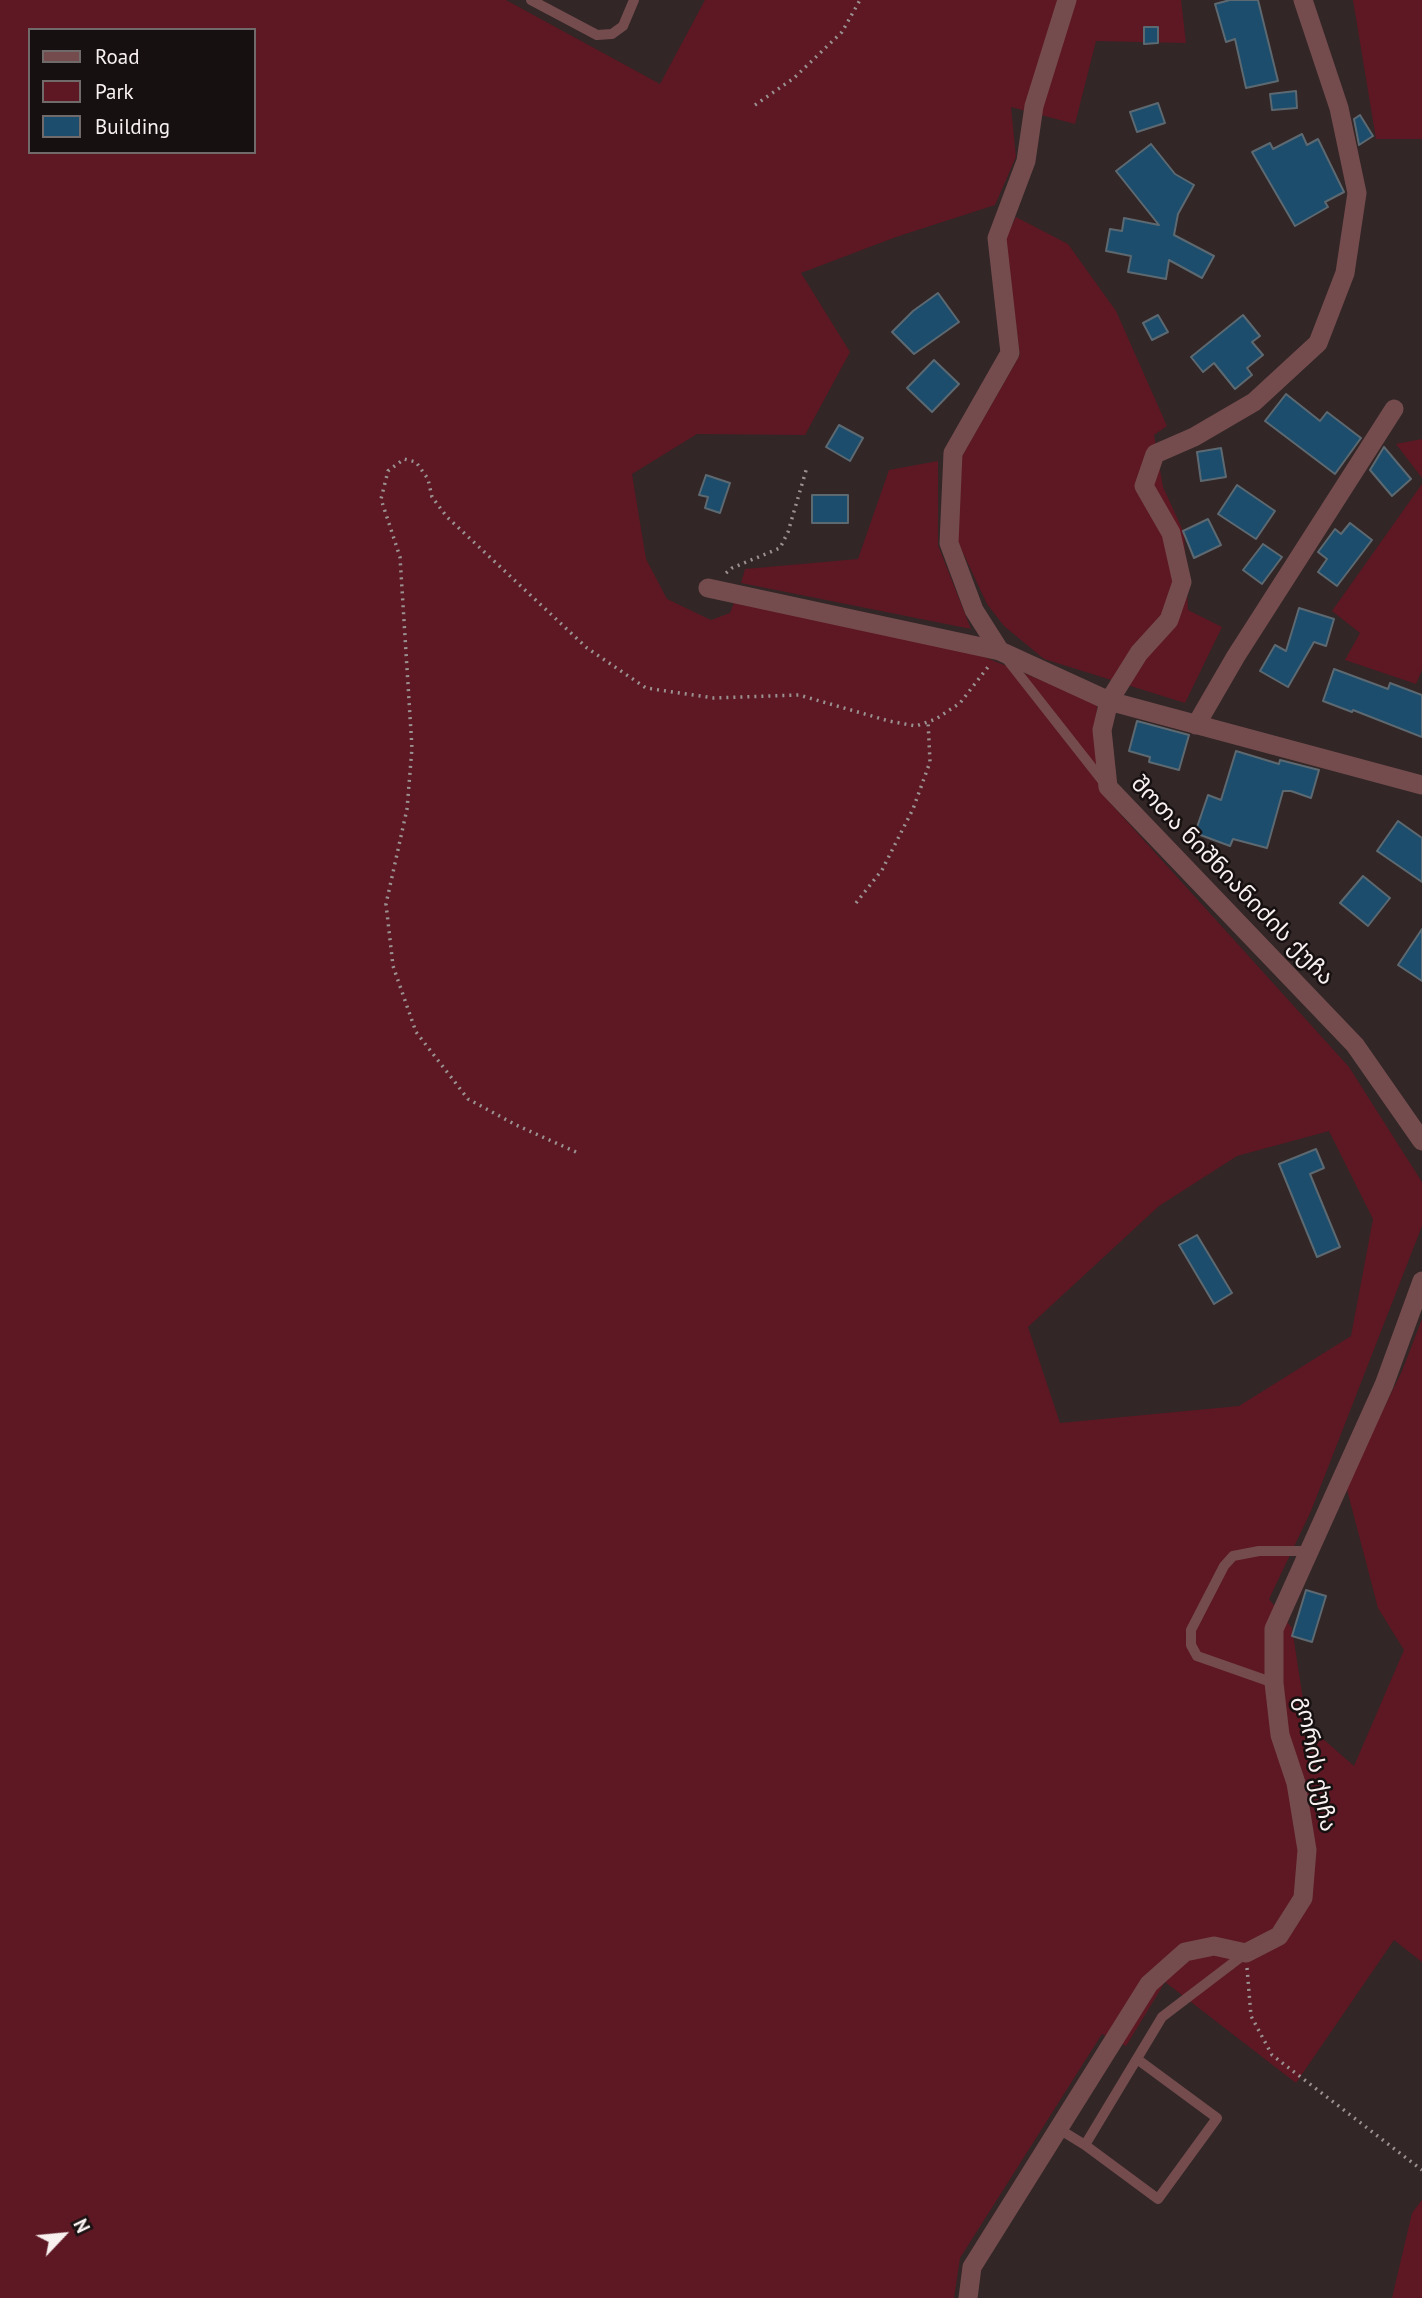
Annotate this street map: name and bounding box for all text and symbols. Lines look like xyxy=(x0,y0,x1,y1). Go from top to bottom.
legend xyxy=(28,28,256,154)
text: Road xyxy=(95,43,139,70)
text: Park xyxy=(95,78,134,105)
text: Building xyxy=(95,113,170,140)
street label: შოთა ნიშნიანიძის ქუჩა xyxy=(1125,771,1339,991)
street label: გორის ქუჩა xyxy=(1288,1694,1342,1834)
north arrow xyxy=(28,2200,98,2270)
text: N xyxy=(68,2215,95,2237)

